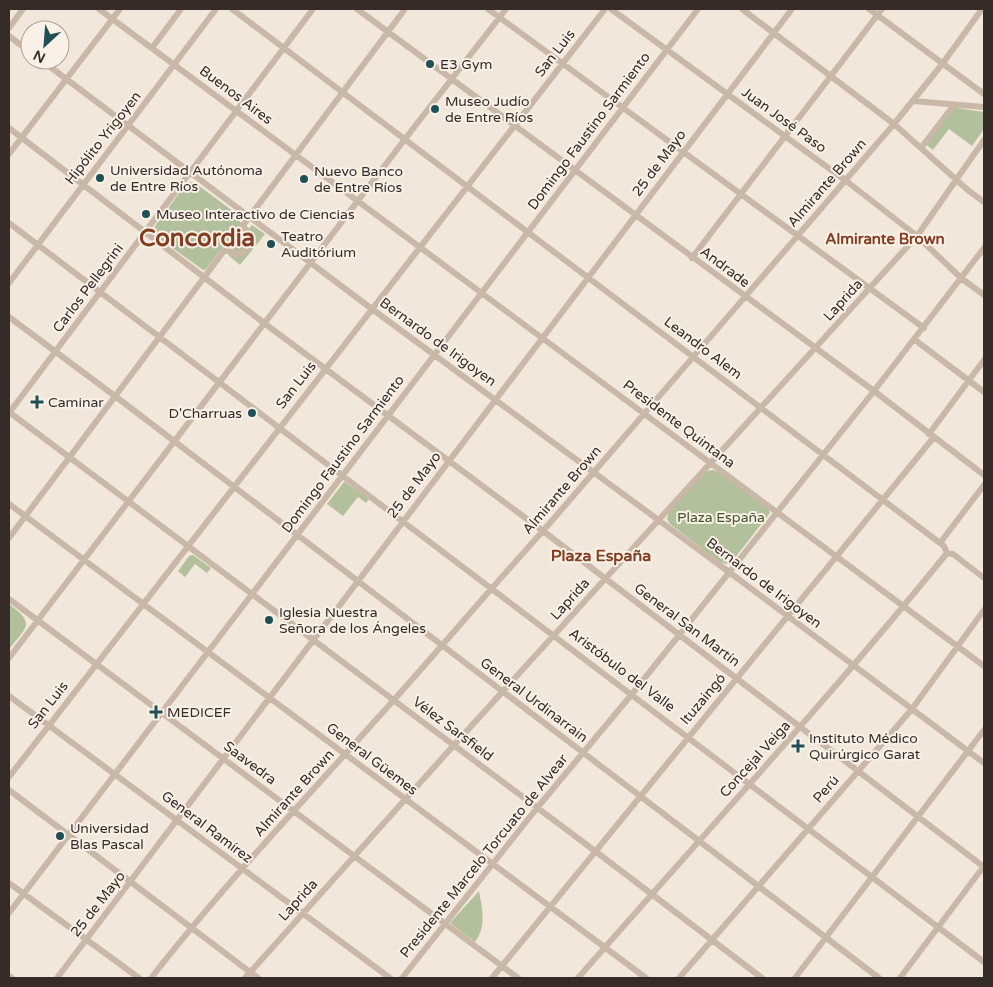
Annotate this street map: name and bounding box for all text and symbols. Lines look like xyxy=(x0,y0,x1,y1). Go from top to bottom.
north arrow xyxy=(20,20,70,70)
street label: San Luis xyxy=(531,26,579,80)
text: N xyxy=(31,46,48,66)
street label: Domingo Faustino Sarmiento xyxy=(524,49,654,213)
place label: E3 Gym xyxy=(440,56,492,73)
marker: E3 Gym xyxy=(424,58,436,70)
street label: Buenos Aires xyxy=(196,62,276,128)
street label: Juan José Paso xyxy=(738,84,830,156)
street label: Hipólito Yrigoyen xyxy=(61,88,145,188)
place label: Museo Judío de Entre Ríos xyxy=(445,93,534,126)
marker: Museo Judío de Entre Ríos xyxy=(429,103,441,115)
street label: 25 de Mayo xyxy=(628,126,690,200)
street label: Almirante Brown xyxy=(784,135,870,231)
place label: Universidad Autónoma de Entre Ríos xyxy=(110,162,263,195)
place label: Nuevo Banco de Entre Ríos xyxy=(314,163,403,196)
marker: Universidad Autónoma de Entre Ríos xyxy=(94,172,106,184)
marker: Nuevo Banco de Entre Ríos xyxy=(298,173,310,185)
place label: Museo Interactivo de Ciencias xyxy=(156,206,355,223)
marker: Museo Interactivo de Ciencias xyxy=(140,208,152,220)
district label: Concordia xyxy=(139,224,255,253)
place label: Teatro Auditórium xyxy=(281,228,356,261)
district label: Almirante Brown xyxy=(825,230,945,248)
marker: Teatro Auditórium xyxy=(265,238,277,250)
street label: Carlos Pellegrini xyxy=(49,240,127,336)
street label: Andrade xyxy=(697,243,753,291)
street label: Laprida xyxy=(820,276,866,324)
street label: Bernardo de Irigoyen xyxy=(377,294,499,390)
street label: Leandro Alem xyxy=(661,313,745,383)
street label: San Luis xyxy=(272,358,320,412)
street label: Domingo Faustino Sarmiento xyxy=(278,372,408,536)
street label: Presidente Quintana xyxy=(620,376,738,472)
place label: Caminar xyxy=(48,394,104,411)
marker: Caminar xyxy=(30,395,44,409)
place label: D'Charruas xyxy=(168,405,242,422)
marker: D'Charruas xyxy=(246,407,258,419)
street label: Almirante Brown xyxy=(519,442,605,538)
street label: 25 de Mayo xyxy=(383,448,445,522)
park label: Plaza España xyxy=(677,509,765,526)
street label: Bernardo de Irigoyen xyxy=(703,534,825,632)
district label: Plaza España xyxy=(551,546,651,566)
street label: Laprida xyxy=(547,575,593,623)
street label: General San Martín xyxy=(631,580,743,670)
place label: Iglesia Nuestra Señora de los Ángeles xyxy=(279,604,426,637)
marker: Iglesia Nuestra Señora de los Ángeles xyxy=(263,614,275,626)
street label: Aristóbulo del Valle xyxy=(566,625,678,715)
street label: General Urdinarrain xyxy=(477,654,591,746)
street label: Ituzaingó xyxy=(677,670,729,728)
street label: San Luis xyxy=(24,678,72,732)
street label: Vélez Sarsfield xyxy=(409,693,497,765)
place label: MEDICEF xyxy=(167,704,232,721)
marker: MEDICEF xyxy=(149,705,163,719)
street label: Concejal Veiga xyxy=(716,717,794,801)
street label: General Güemes xyxy=(323,719,421,799)
place label: Instituto Médico Quirúrgico Garat xyxy=(809,730,921,763)
street label: Saavedra xyxy=(220,738,280,788)
marker: Instituto Médico Quirúrgico Garat xyxy=(791,739,805,753)
street label: Almirante Brown xyxy=(250,746,338,840)
street label: Presidente Marcelo Torcuato de Alvear xyxy=(396,750,572,961)
street label: Perú xyxy=(809,772,843,806)
street label: General Ramírez xyxy=(158,787,256,867)
place label: Universidad Blas Pascal xyxy=(70,820,149,853)
marker: Universidad Blas Pascal xyxy=(54,830,66,842)
street label: 25 de Mayo xyxy=(67,868,129,940)
street label: Laprida xyxy=(275,876,321,924)

